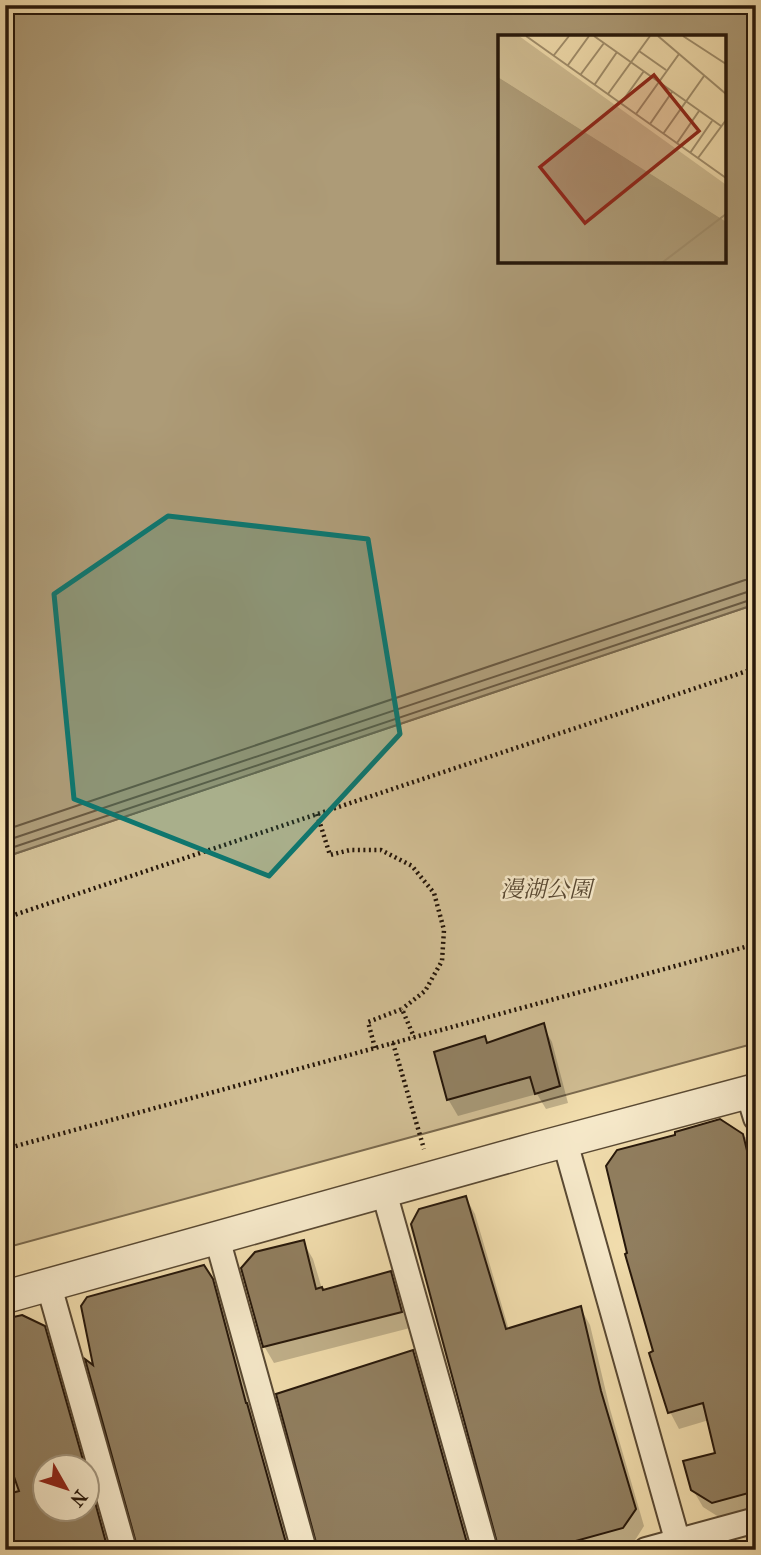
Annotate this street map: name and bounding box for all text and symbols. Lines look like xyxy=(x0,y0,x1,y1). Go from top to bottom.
inset map xyxy=(498,35,726,262)
park label: 漫湖公園 xyxy=(500,876,596,903)
north arrow xyxy=(32,1454,102,1524)
text: N xyxy=(65,1486,92,1511)

